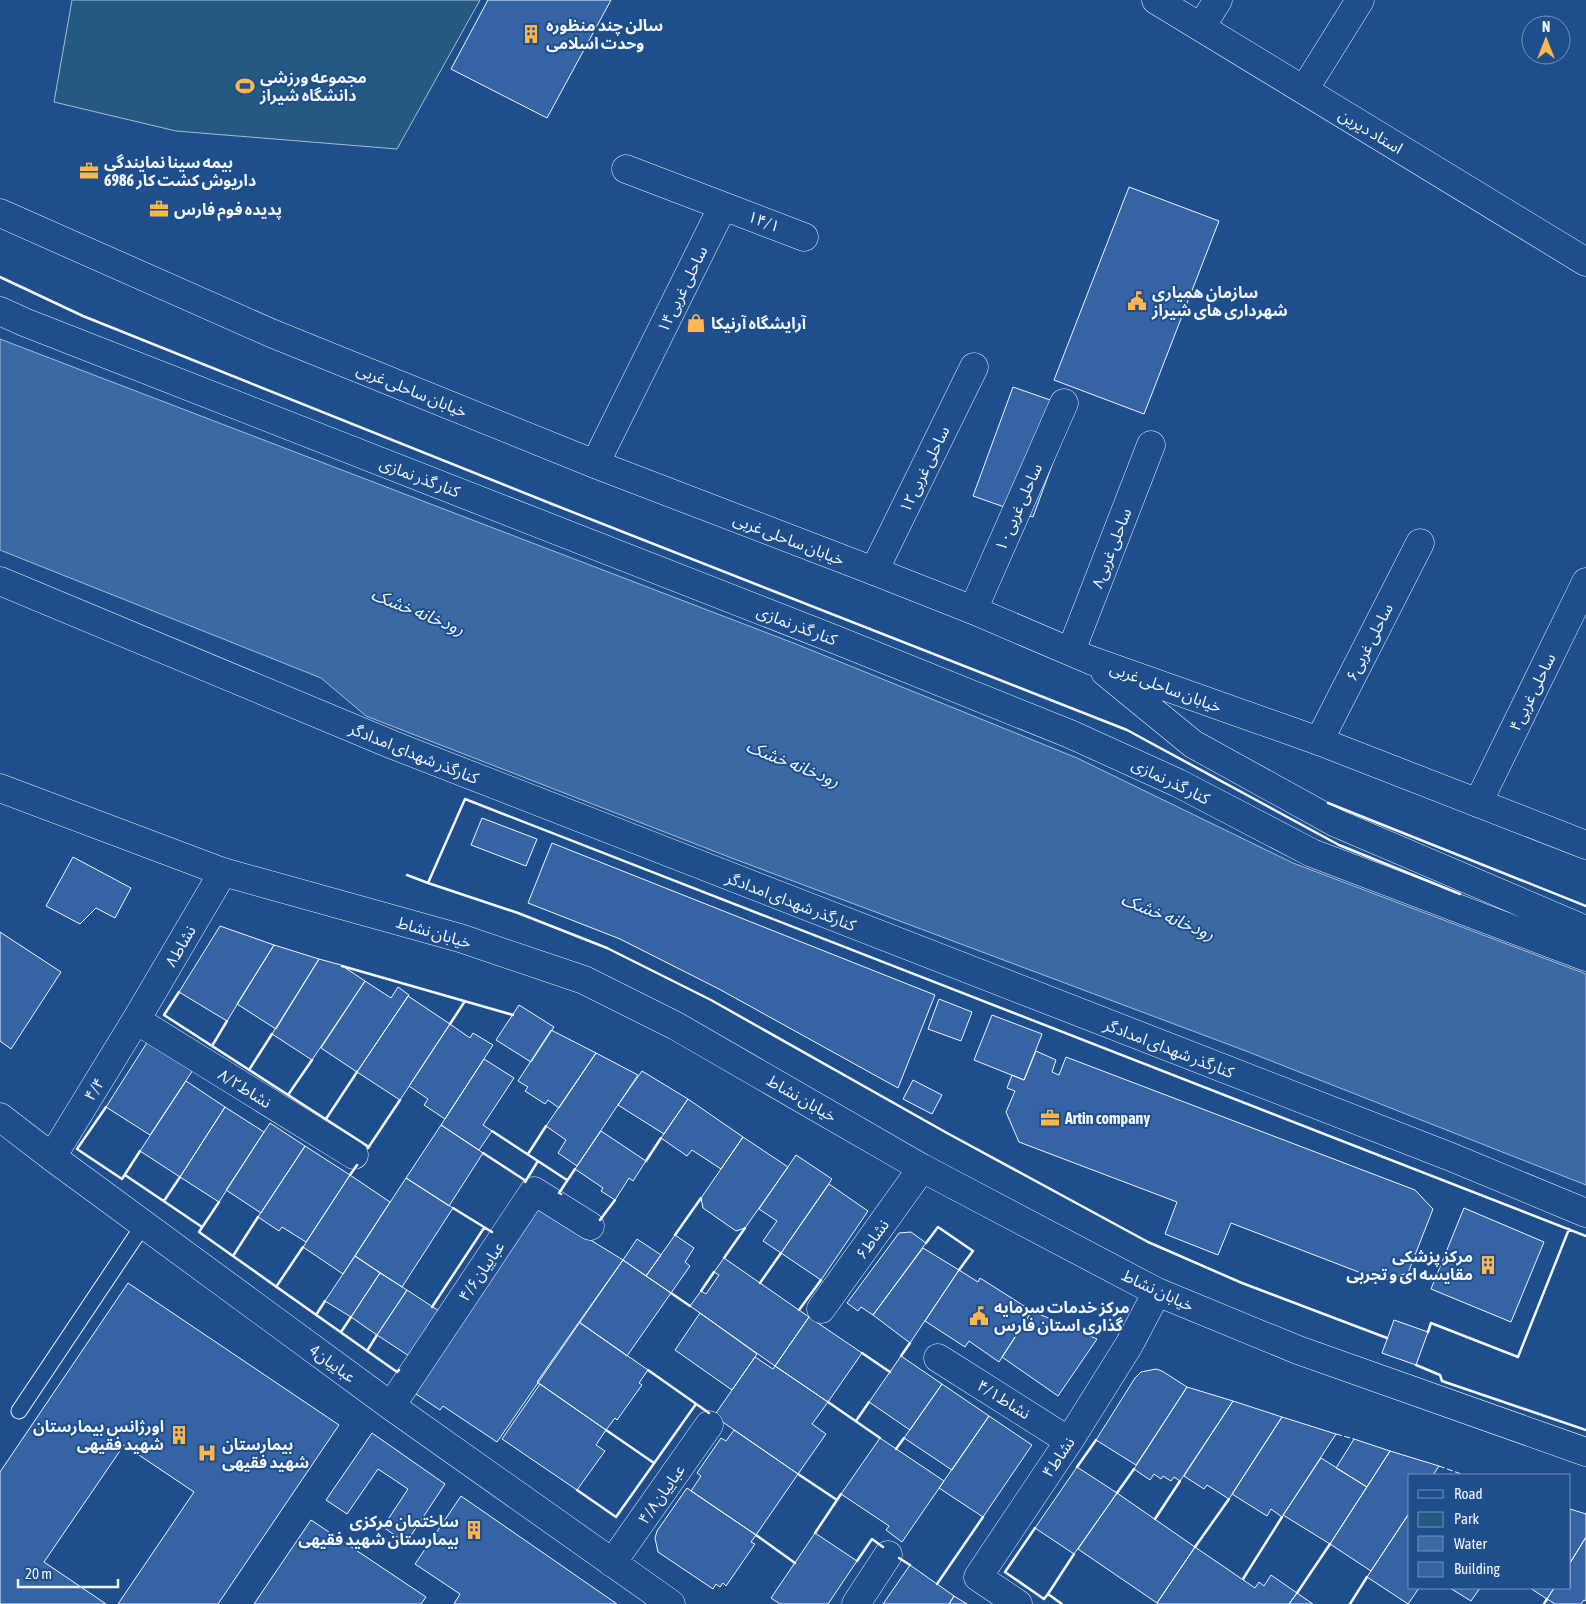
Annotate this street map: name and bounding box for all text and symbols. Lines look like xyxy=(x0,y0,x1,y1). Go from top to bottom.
north arrow xyxy=(1521,15,1571,65)
place label: سالن چند منظوره وحدت اسلامی xyxy=(546,16,663,53)
text: N xyxy=(1542,19,1550,35)
building icon: سالن چند منظوره وحدت اسلامی xyxy=(520,23,542,45)
place label: مجموعه ورزشی دانشگاه شیراز xyxy=(259,68,367,105)
sports icon: مجموعه ورزشی دانشگاه شیراز xyxy=(234,75,256,97)
street label: استاد دیرین xyxy=(1335,105,1406,158)
place label: بیمه سینا نمایندگی 6986 داریوش کشت کار xyxy=(104,153,256,190)
office icon: بیمه سینا نمایندگی 6986 داریوش کشت کار xyxy=(78,160,100,182)
office icon: پدیده فوم فارس xyxy=(148,198,170,220)
place label: پدیده فوم فارس xyxy=(174,200,282,221)
street label: ۱۴/۱ xyxy=(745,207,783,235)
street label: ساحلی غربی۱۴ xyxy=(653,243,712,335)
place label: سازمان همیاری شهرداری های شیراز xyxy=(1151,283,1288,320)
public building icon: سازمان همیاری شهرداری های شیراز xyxy=(1126,290,1148,312)
shop icon: آرایشگاه آرنیکا xyxy=(685,312,707,334)
place label: آرایشگاه آرنیکا xyxy=(711,314,807,333)
street label: خیابان ساحلی غربی xyxy=(354,360,470,421)
street label: ساحلی غربی۱۲ xyxy=(895,423,954,515)
street label: کنار گذر نمازی xyxy=(377,454,463,502)
street label: ساحلی غربی۱۰ xyxy=(991,461,1046,554)
street label: ساحلی غربی۸ xyxy=(1087,505,1135,591)
street label: خیابان ساحلی غربی xyxy=(731,510,847,569)
water label: رودخانه خشک xyxy=(368,583,468,640)
street label: ساحلی غربی۶ xyxy=(1342,600,1397,684)
street label: کنار گذر نمازی xyxy=(754,602,840,650)
street label: ساحلی غربی۴ xyxy=(1505,650,1560,734)
street label: خیابان ساحلی غربی xyxy=(1107,658,1224,716)
street label: کنارگذر شهدای امدادگر xyxy=(346,719,482,788)
water label: رودخانه خشک xyxy=(743,735,843,792)
street label: کنار گذر نمازی xyxy=(1129,754,1213,809)
street label: کنارگذر شهدای امدادگر xyxy=(722,868,859,935)
water label: رودخانه خشک xyxy=(1118,888,1218,945)
street label: خیابان نشاط xyxy=(394,913,474,952)
street label: نشاط۸ xyxy=(161,922,199,970)
street label: کنارگذر شهدای امدادگر xyxy=(1100,1015,1237,1082)
street label: نشاط۸/۲ xyxy=(215,1065,275,1111)
street label: خیابان نشاط xyxy=(764,1071,840,1126)
street label: ۴/۴ xyxy=(80,1074,108,1104)
office icon: Artin company xyxy=(1039,1107,1061,1129)
place label: Artin company xyxy=(1064,1109,1150,1127)
street label: نشاط۶ xyxy=(852,1216,892,1262)
street label: عباییان۴/۶ xyxy=(454,1238,508,1305)
place label: مرکز پزشکی مقایسه ای و تجربی xyxy=(1346,1247,1473,1284)
building icon: مرکز پزشکی مقایسه ای و تجربی xyxy=(1477,1254,1499,1276)
street label: خیابان نشاط xyxy=(1119,1265,1197,1315)
place label: مرکز خدمات سرمایه گذاری استان فارس xyxy=(994,1298,1130,1335)
public building icon: مرکز خدمات سرمایه گذاری استان فارس xyxy=(968,1305,990,1327)
street label: عباییان4 xyxy=(306,1340,359,1386)
street label: نشاط۴/۱ xyxy=(974,1376,1034,1422)
place label: اورژانس بیمارستان شهید فقیهی xyxy=(33,1417,164,1454)
building icon: اورژانس بیمارستان شهید فقیهی xyxy=(168,1424,190,1446)
street label: نشاط۴ xyxy=(1038,1434,1078,1480)
place label: بیمارستان شهید فقیهی xyxy=(222,1435,309,1472)
hospital icon: بیمارستان شهید فقیهی xyxy=(196,1442,218,1464)
street label: عباییان۴/۸ xyxy=(634,1461,689,1528)
legend xyxy=(1408,1474,1571,1589)
text: Road xyxy=(1454,1485,1483,1502)
text: Park xyxy=(1454,1510,1479,1527)
place label: ساختمان مرکزی بیمارستان شهید فقیهی xyxy=(298,1512,459,1549)
building icon: ساختمان مرکزی بیمارستان شهید فقیهی xyxy=(463,1519,485,1541)
text: Water xyxy=(1454,1535,1487,1552)
scale bar xyxy=(18,1556,118,1588)
text: Building xyxy=(1454,1560,1500,1577)
text: 20 m xyxy=(25,1565,52,1582)

